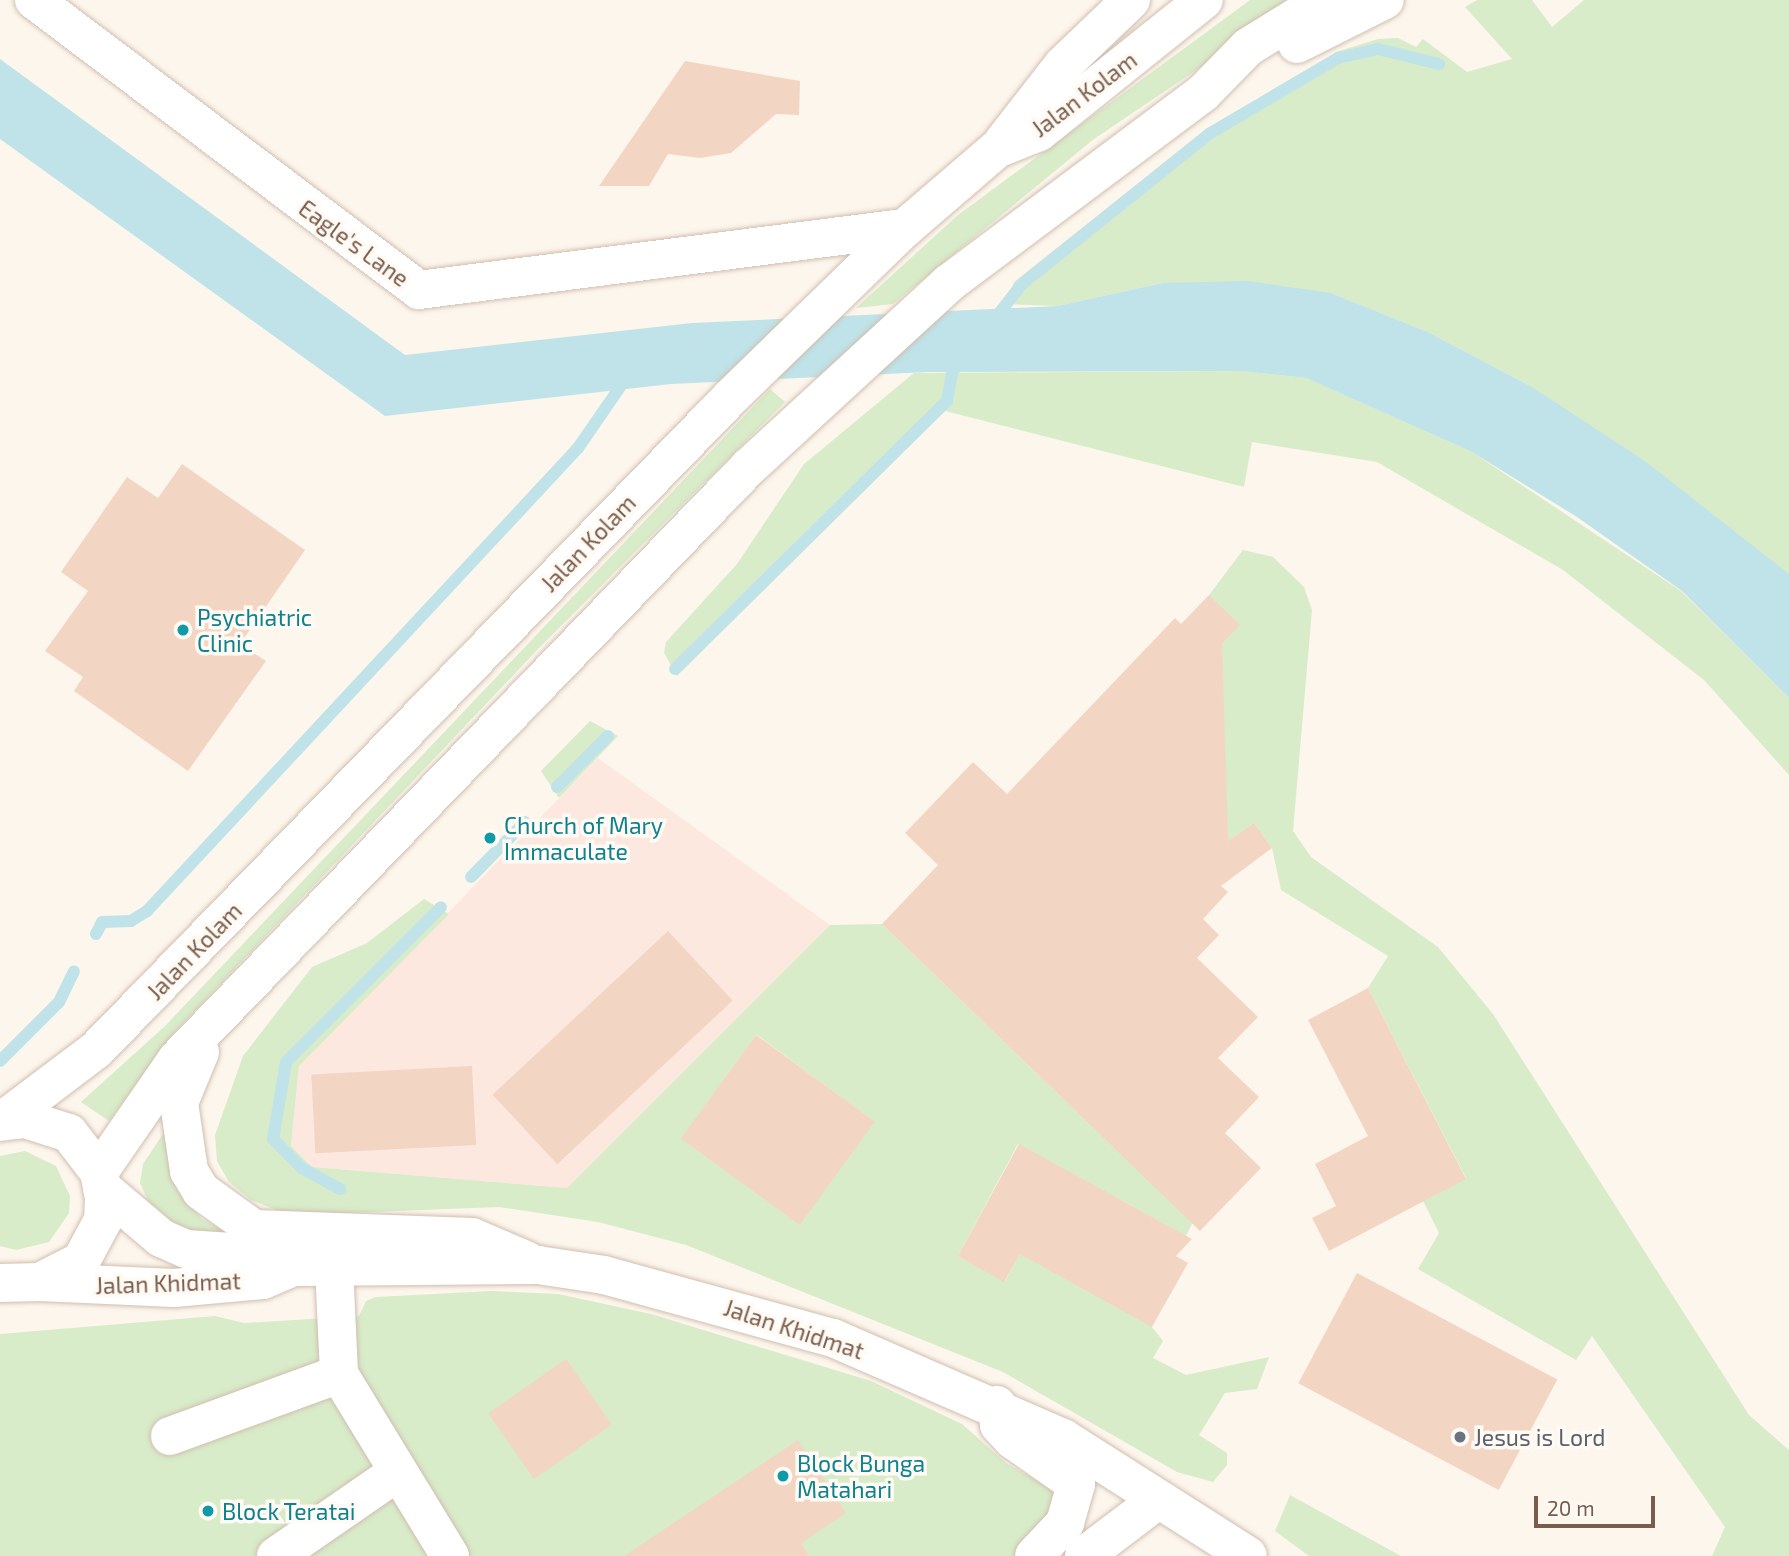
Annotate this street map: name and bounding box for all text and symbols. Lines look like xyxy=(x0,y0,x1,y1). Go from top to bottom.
street label: Jalan Kolam xyxy=(1026,46,1142,142)
street label: Eagle's Lane xyxy=(294,194,414,292)
street label: Jalan Kolam xyxy=(535,489,641,597)
place label: Psychiatric Clinic xyxy=(197,603,312,657)
marker: Psychiatric Clinic xyxy=(175,622,191,638)
place label: Church of Mary Immaculate xyxy=(504,811,663,865)
marker: Church of Mary Immaculate xyxy=(482,830,498,846)
street label: Jalan Kolam xyxy=(141,897,247,1005)
street label: Jalan Khidmat xyxy=(95,1267,241,1299)
street label: Jalan Khidmat xyxy=(720,1293,868,1365)
place label: Jesus is Lord xyxy=(1474,1423,1605,1451)
marker: Jesus is Lord xyxy=(1452,1429,1468,1445)
place label: Block Bunga Matahari xyxy=(797,1449,925,1503)
marker: Block Bunga Matahari xyxy=(775,1468,791,1484)
scale bar xyxy=(1537,1482,1658,1526)
text: 20 m xyxy=(1547,1495,1595,1520)
place label: Block Teratai xyxy=(222,1497,356,1525)
marker: Block Teratai xyxy=(200,1503,216,1519)

